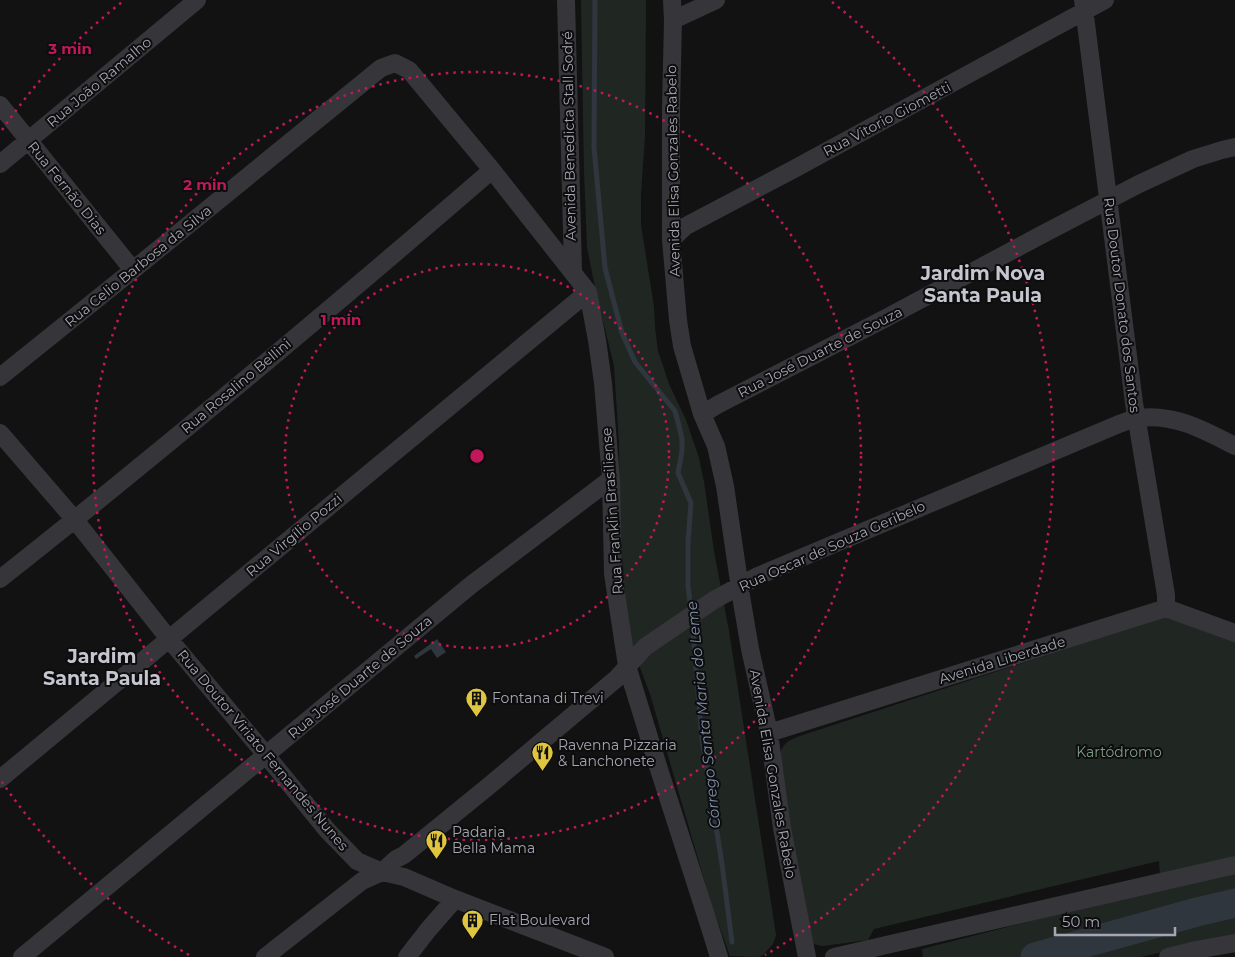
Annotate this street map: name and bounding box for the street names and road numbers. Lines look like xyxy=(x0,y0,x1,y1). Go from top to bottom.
street label: Avenida Benedicta Stall Sodré xyxy=(558,31,580,241)
street label: Rua João Ramalho xyxy=(43,33,155,131)
street label: Avenida Elisa Gonzales Rabelo xyxy=(662,65,684,277)
street label: Rua Vitorio Giometti xyxy=(820,78,954,160)
street label: Rua Fernão Dias xyxy=(24,138,110,238)
street label: Rua Doutor Donato dos Santos xyxy=(1100,196,1144,414)
street label: Rua Celio Barbosa da Silva xyxy=(61,201,215,331)
street label: Rua José Duarte de Souza xyxy=(735,303,905,401)
street label: Rua Rosalino Bellini xyxy=(177,335,295,437)
street label: Rua Franklin Brasiliense xyxy=(597,427,627,595)
street label: Rua Virgílio Pozzi xyxy=(242,489,346,581)
street label: Rua Oscar de Souza Geribelo xyxy=(736,497,928,595)
street label: Rua José Duarte de Souza xyxy=(284,611,436,743)
street label: Avenida Liberdade xyxy=(937,632,1067,688)
street label: Rua Doutor Viriato Fernandes Nunes xyxy=(173,646,353,854)
street label: Avenida Elisa Gonzales Rabelo xyxy=(746,668,800,880)

